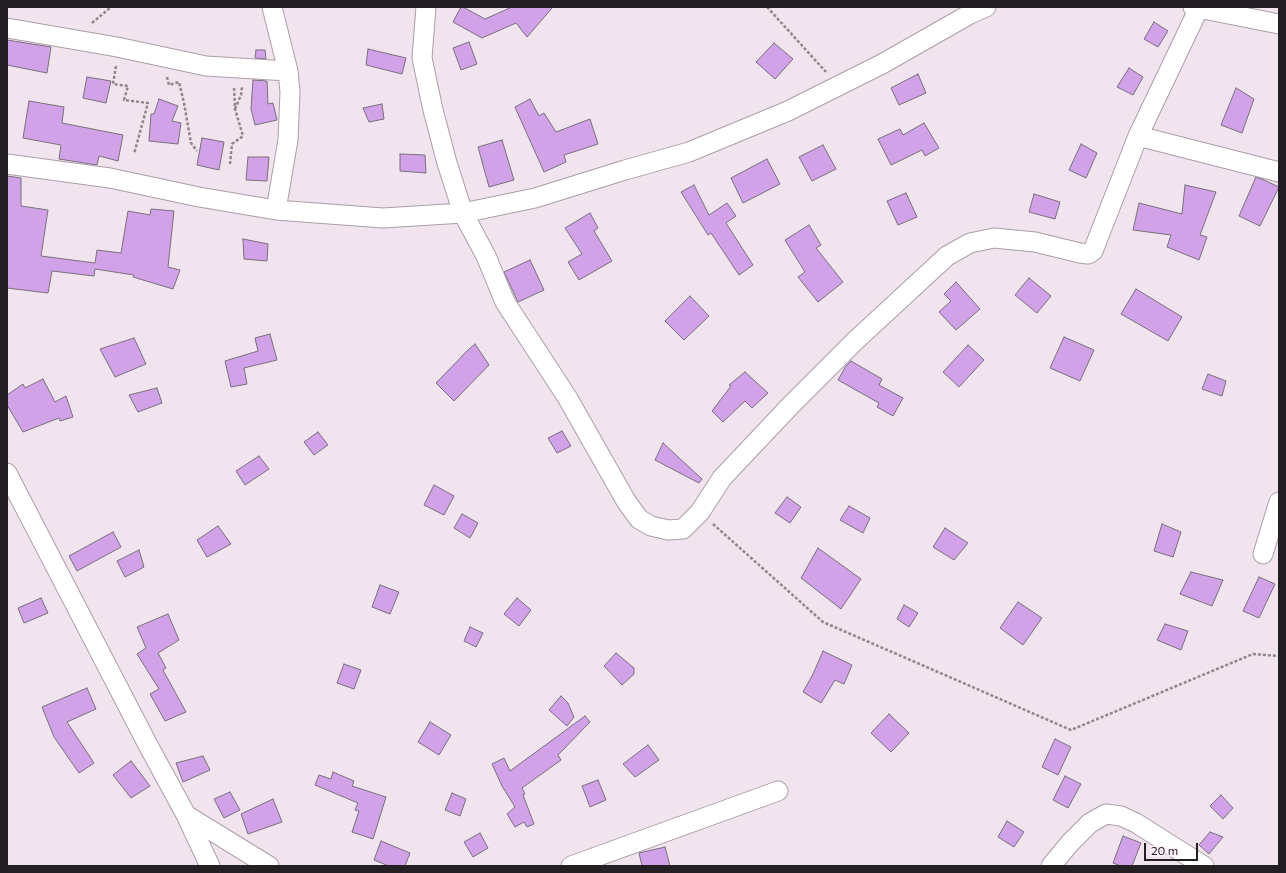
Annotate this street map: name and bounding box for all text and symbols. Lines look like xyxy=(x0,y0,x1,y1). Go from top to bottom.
scale bar xyxy=(1146,835,1200,861)
text: 20 m xyxy=(1151,843,1178,857)

